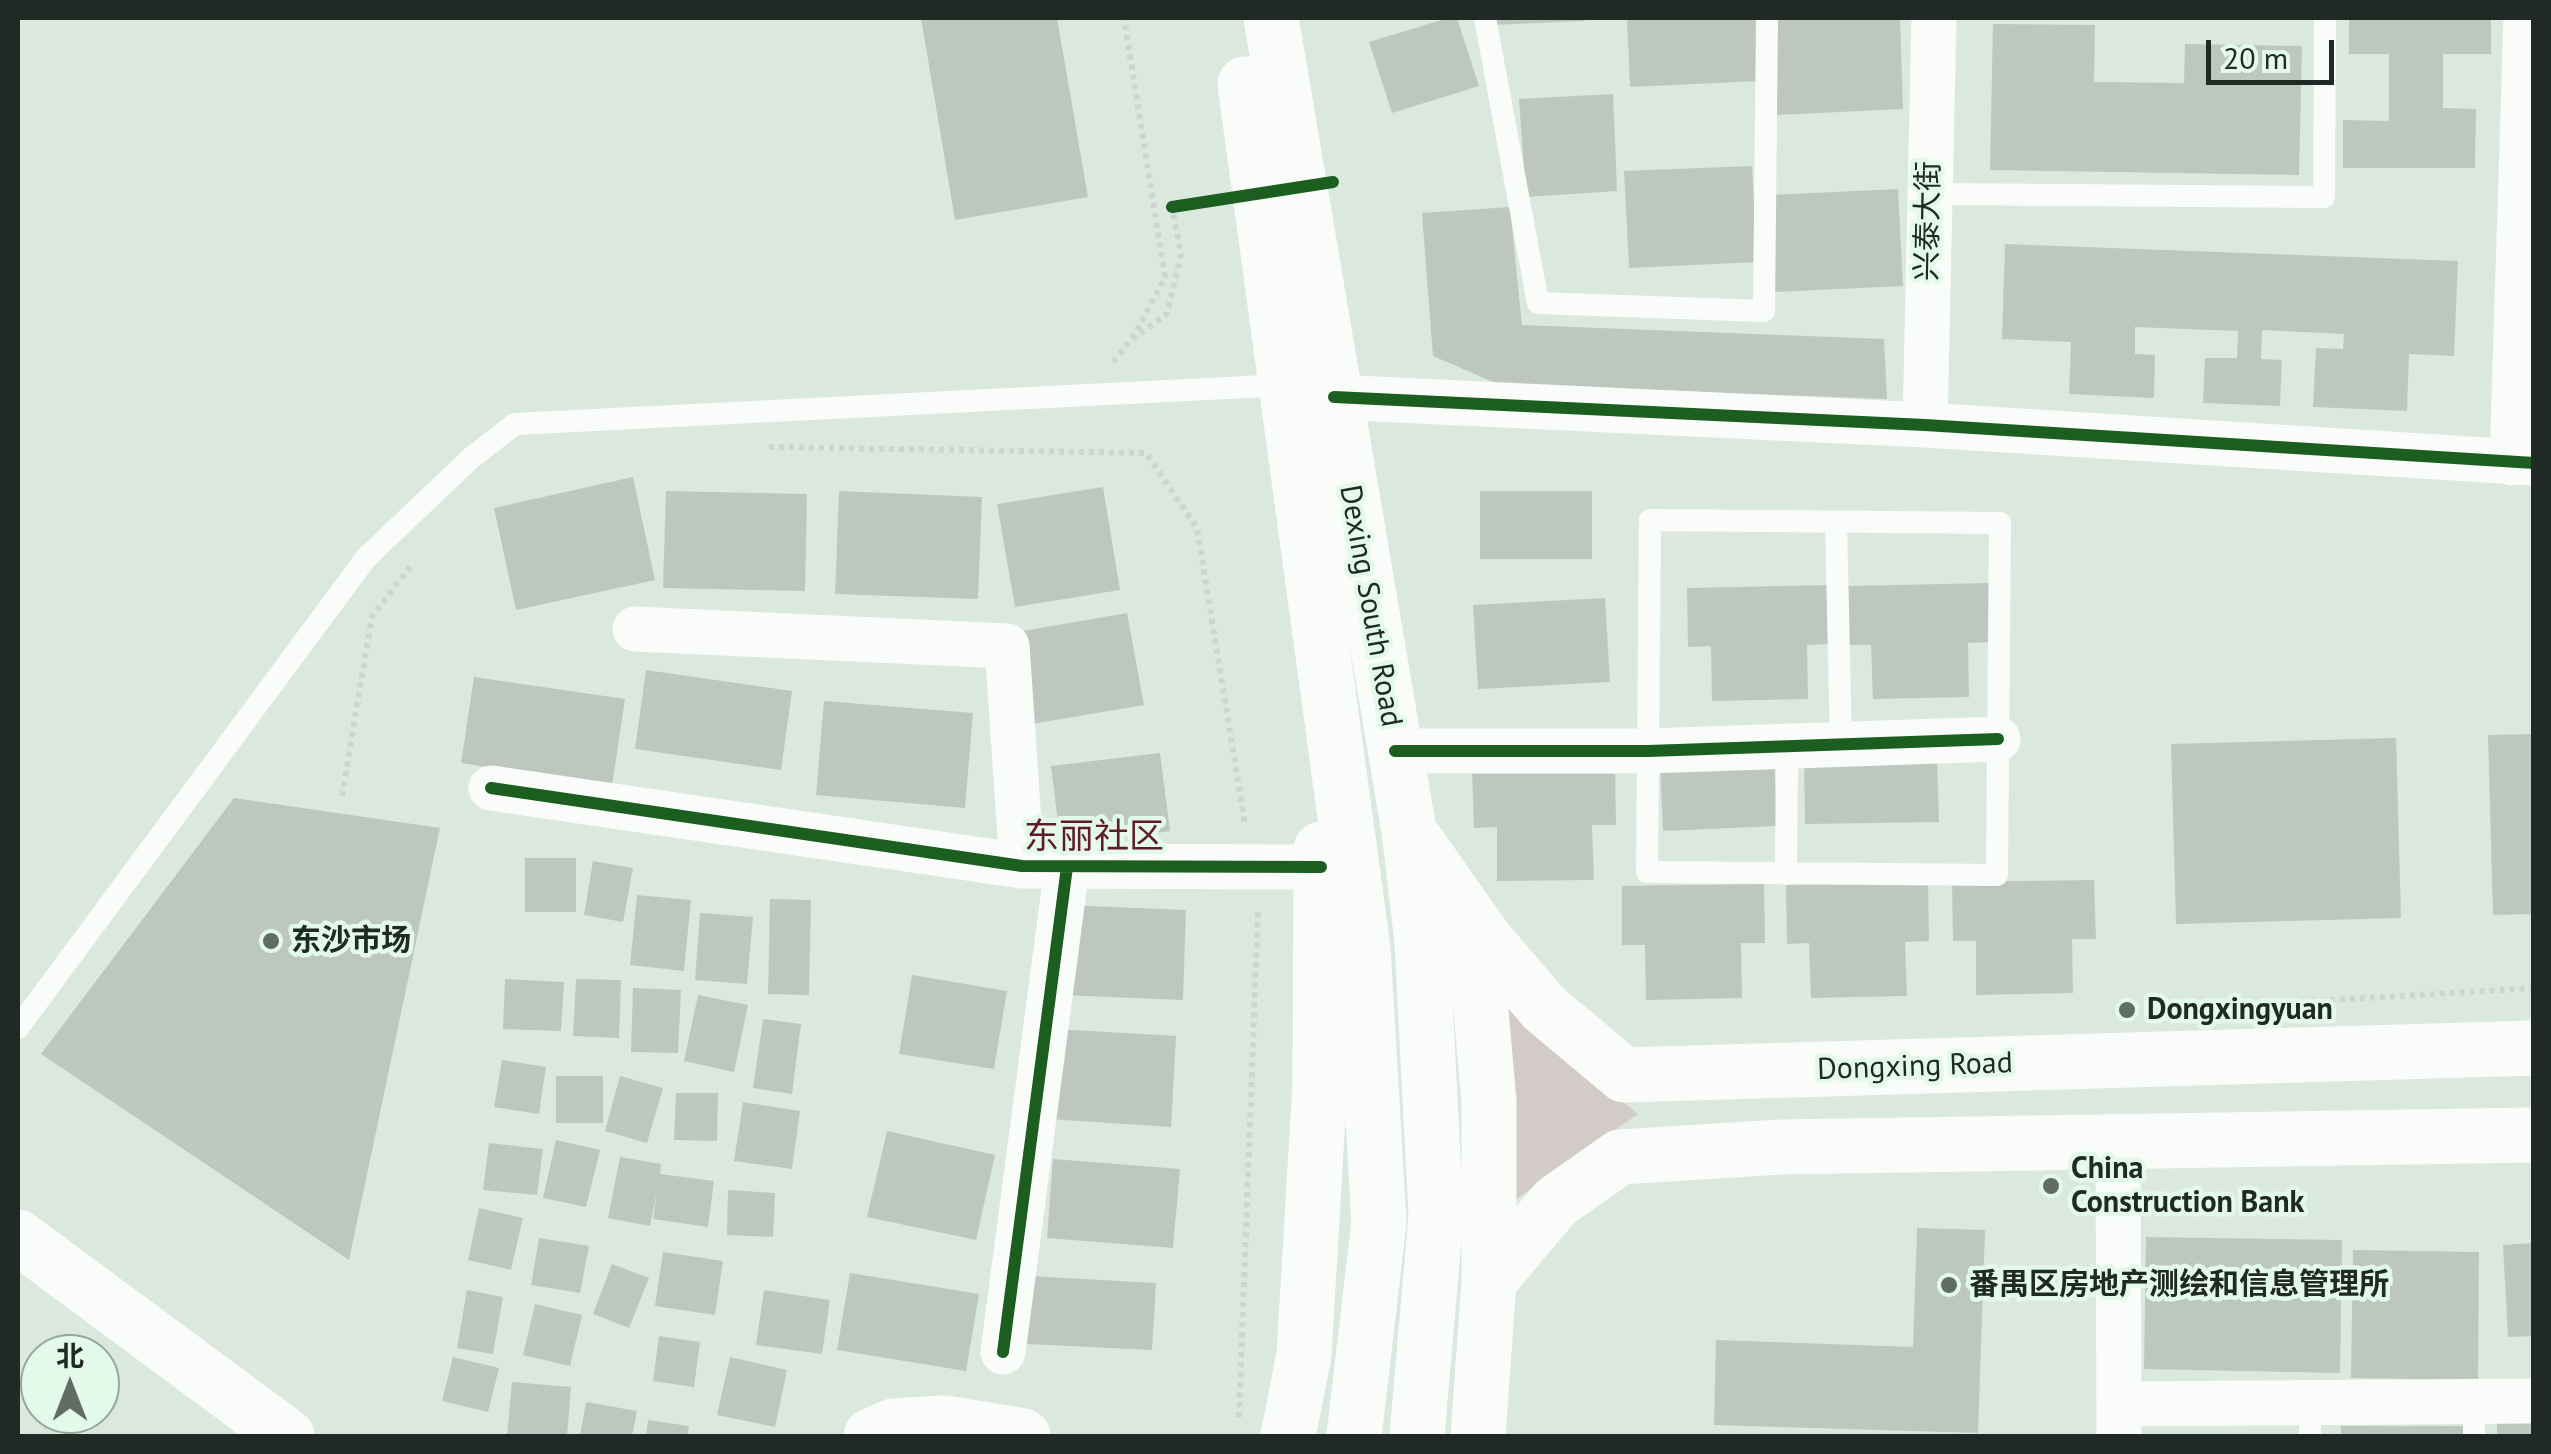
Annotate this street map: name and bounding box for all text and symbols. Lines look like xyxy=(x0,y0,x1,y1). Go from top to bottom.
scale bar xyxy=(2211,20,2338,82)
text: 20 m xyxy=(2223,38,2288,77)
street label: 兴泰大街 xyxy=(1910,161,1948,281)
street label: Dexing South Road xyxy=(1331,482,1409,730)
district label: 东丽社区 xyxy=(1024,817,1164,859)
place label: 东沙市场 xyxy=(291,923,411,959)
marker: 东沙市场 xyxy=(260,930,282,952)
place label: Dongxingyuan xyxy=(2147,992,2333,1028)
marker: Dongxingyuan xyxy=(2116,999,2138,1021)
street label: Dongxing Road xyxy=(1817,1046,2013,1088)
place label: China Construction Bank xyxy=(2071,1151,2304,1222)
marker: China Construction Bank xyxy=(2040,1175,2062,1197)
place label: 番禺区房地产测绘和信息管理所 xyxy=(1969,1267,2389,1303)
marker: 番禺区房地产测绘和信息管理所 xyxy=(1938,1274,1960,1296)
north arrow xyxy=(20,1334,120,1434)
text: 北 xyxy=(56,1337,84,1374)

